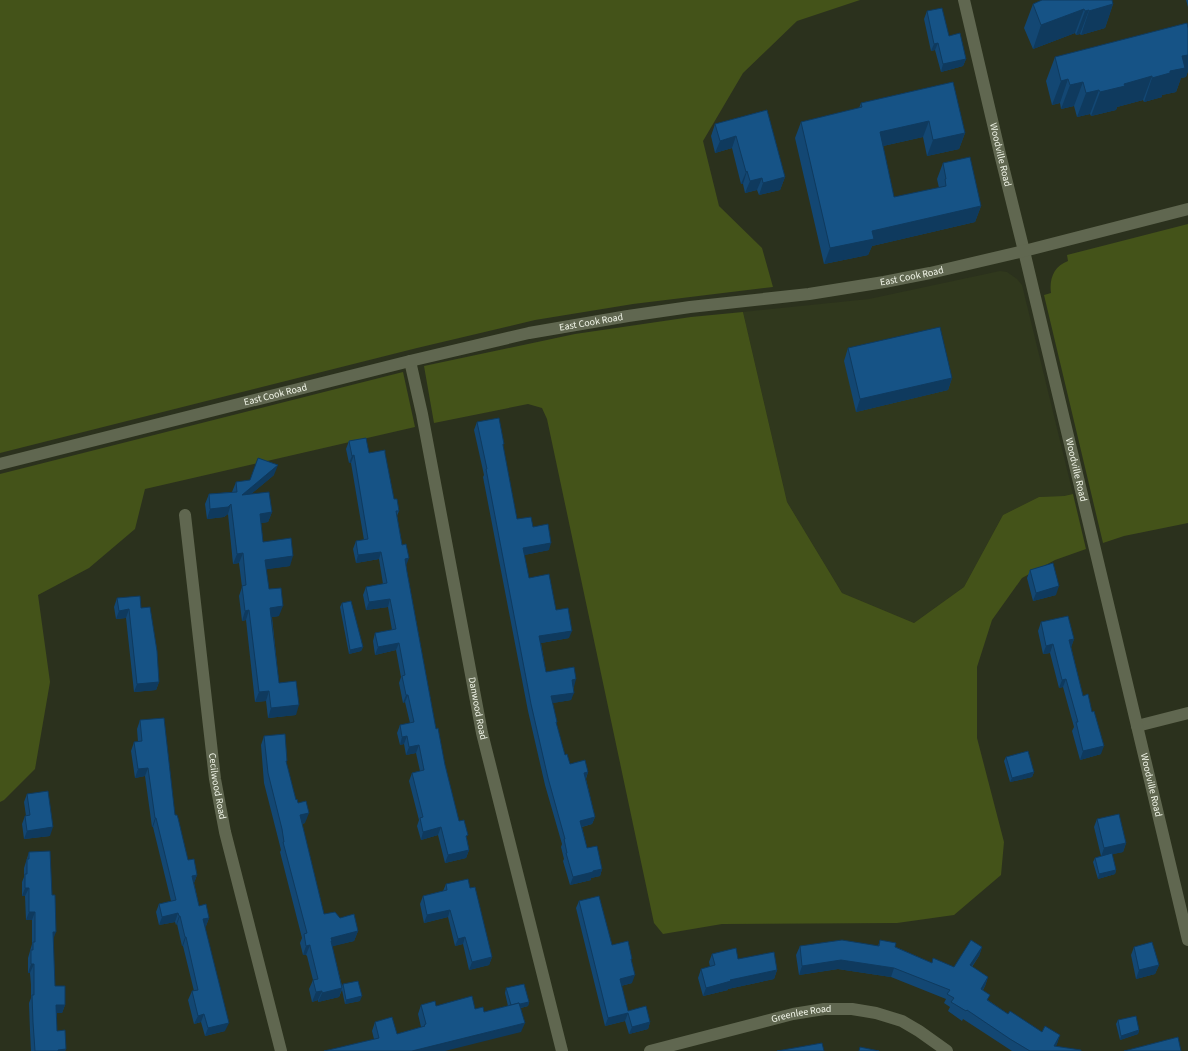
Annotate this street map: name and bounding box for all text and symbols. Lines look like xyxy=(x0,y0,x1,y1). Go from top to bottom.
street label: Woodville Road xyxy=(986,122,1015,188)
street label: East Cook Road xyxy=(879,263,945,290)
street label: East Cook Road xyxy=(558,310,624,335)
street label: East Cook Road xyxy=(242,380,309,409)
street label: Woodville Road xyxy=(1062,437,1090,503)
street label: Danwood Road xyxy=(465,676,490,741)
street label: Cecilwood Road xyxy=(205,752,229,821)
street label: Woodville Road xyxy=(1137,752,1165,818)
street label: Greenlee Road xyxy=(770,1002,831,1026)

